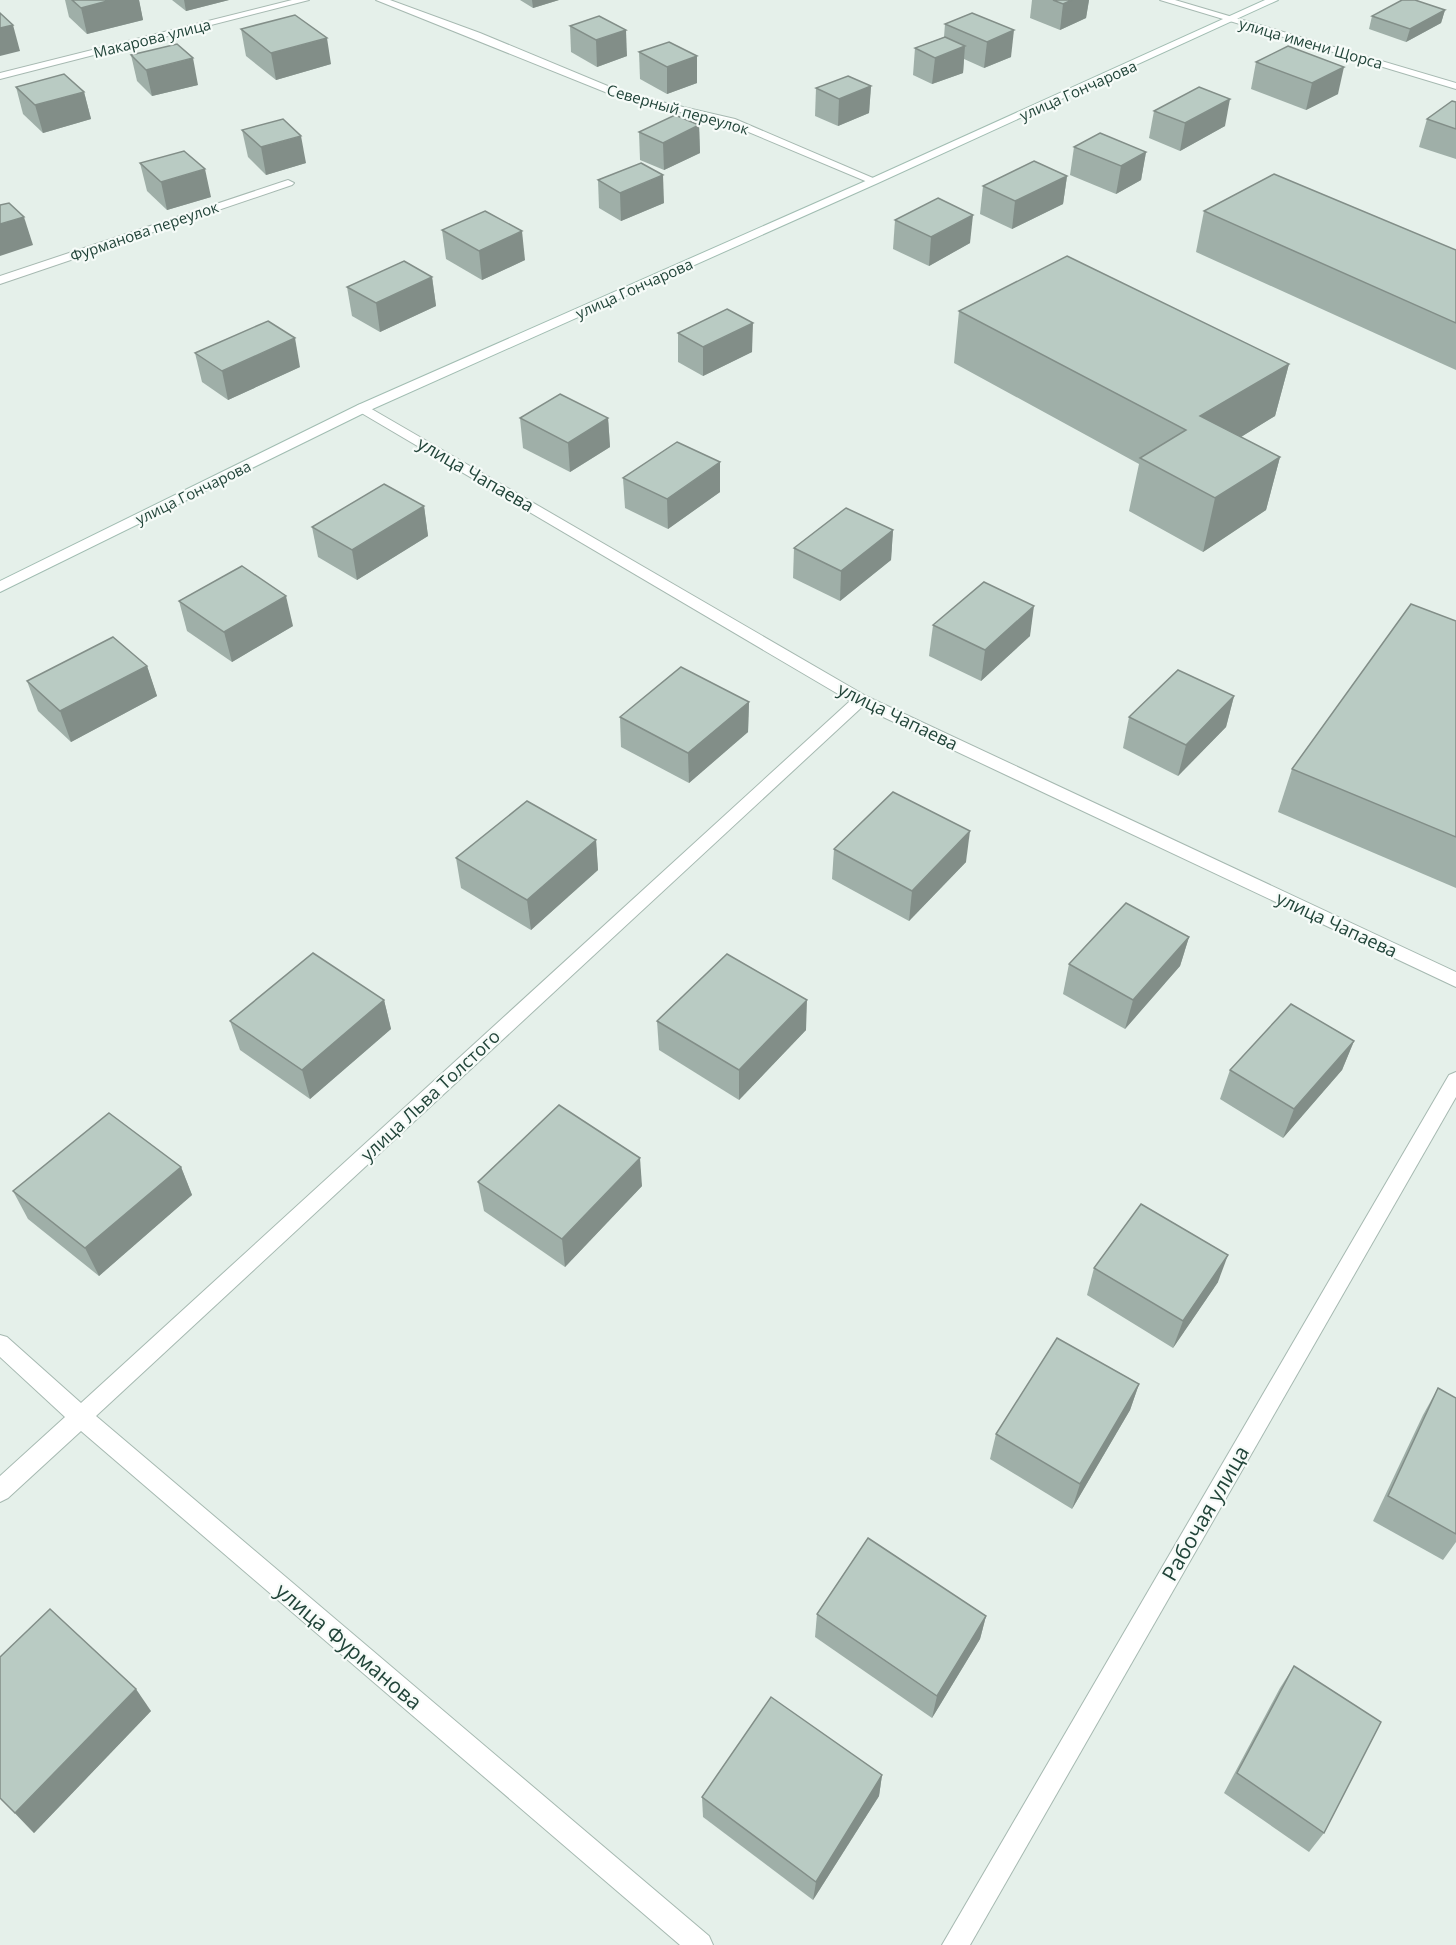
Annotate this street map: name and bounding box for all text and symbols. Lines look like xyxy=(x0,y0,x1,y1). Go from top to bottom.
street label: улица имени Щорса xyxy=(1237,13,1385,73)
street label: Макарова улица xyxy=(91,14,213,62)
street label: улица Гончарова xyxy=(1016,55,1140,125)
street label: Северный переулок xyxy=(605,79,752,139)
street label: Фурманова переулок xyxy=(67,196,221,266)
street label: улица Гончарова xyxy=(572,253,696,323)
street label: улица Чапаева xyxy=(413,431,539,517)
street label: улица Гончарова xyxy=(132,455,254,529)
street label: улица Чапаева xyxy=(834,677,962,755)
street label: улица Чапаева xyxy=(1273,885,1401,963)
street label: улица Льва Толстого xyxy=(355,1024,505,1166)
street label: Рабочая улица xyxy=(1155,1440,1255,1586)
street label: улица Фурманова xyxy=(270,1576,428,1716)

